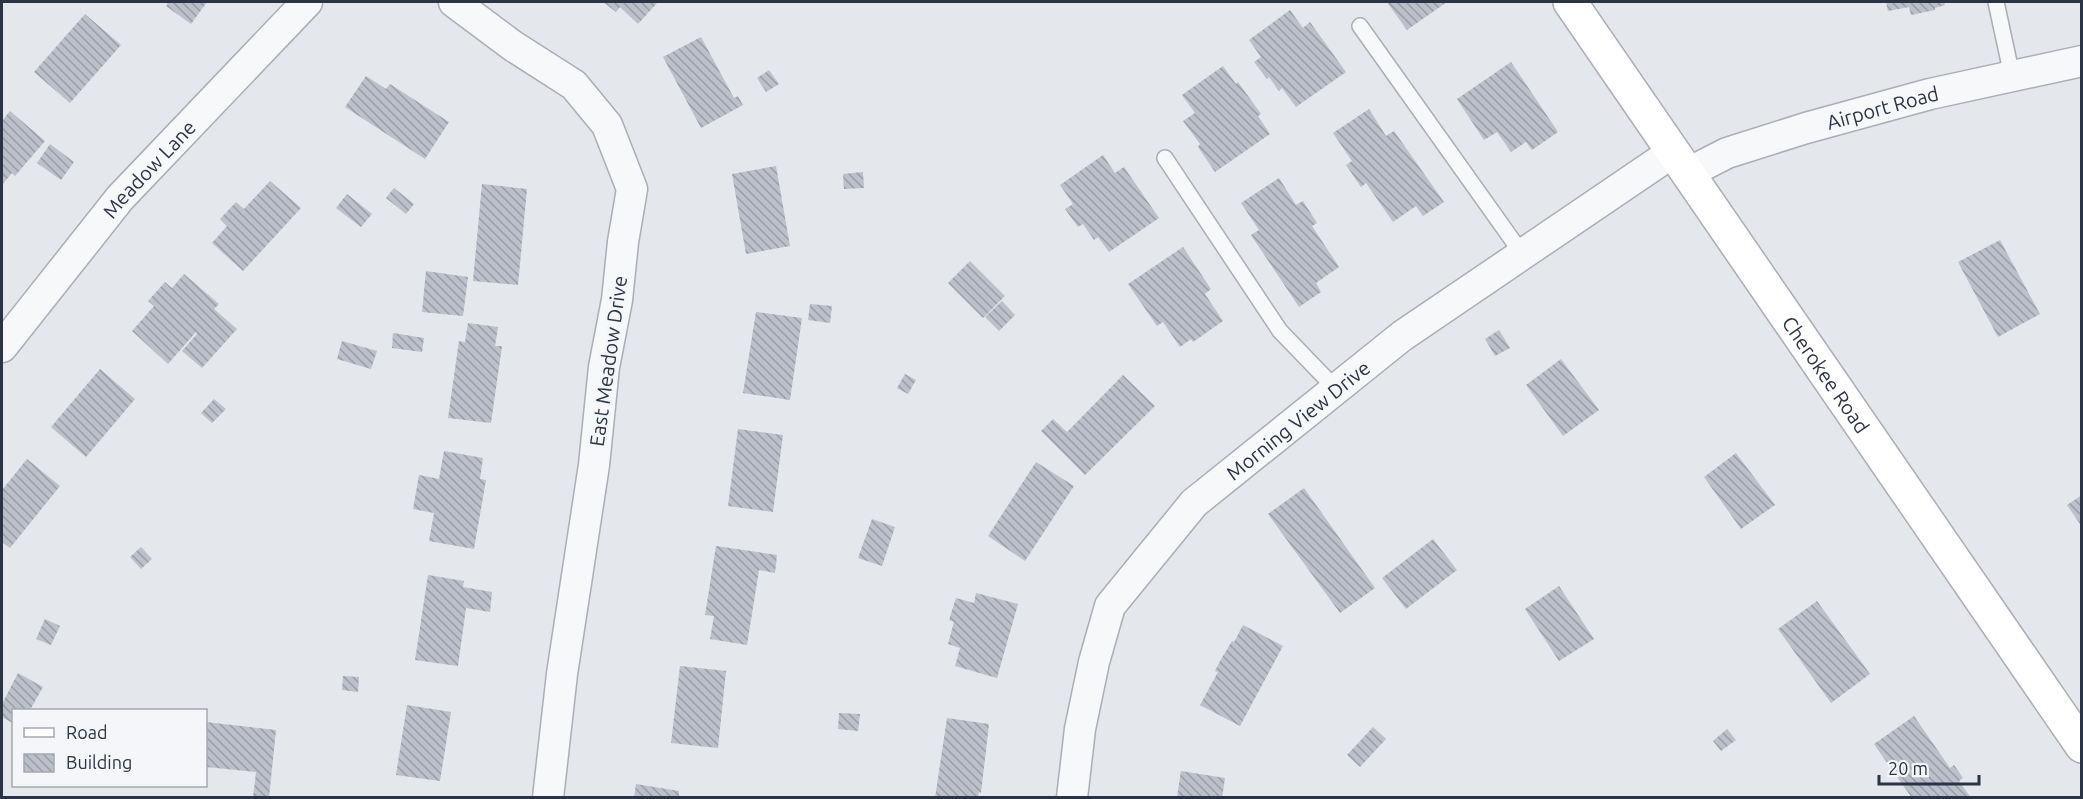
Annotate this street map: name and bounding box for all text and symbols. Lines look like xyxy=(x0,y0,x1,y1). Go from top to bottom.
street label: Airport Road xyxy=(1824,81,1941,133)
street label: Meadow Lane xyxy=(98,115,200,222)
street label: East Meadow Drive xyxy=(585,274,631,448)
street label: Cherokee Road xyxy=(1778,312,1874,437)
street label: Morning View Drive xyxy=(1221,355,1374,484)
legend xyxy=(12,709,207,787)
text: Road xyxy=(66,722,108,742)
scale bar xyxy=(1879,748,1980,786)
text: Building xyxy=(66,752,132,772)
text: 20 m xyxy=(1888,758,1928,778)

